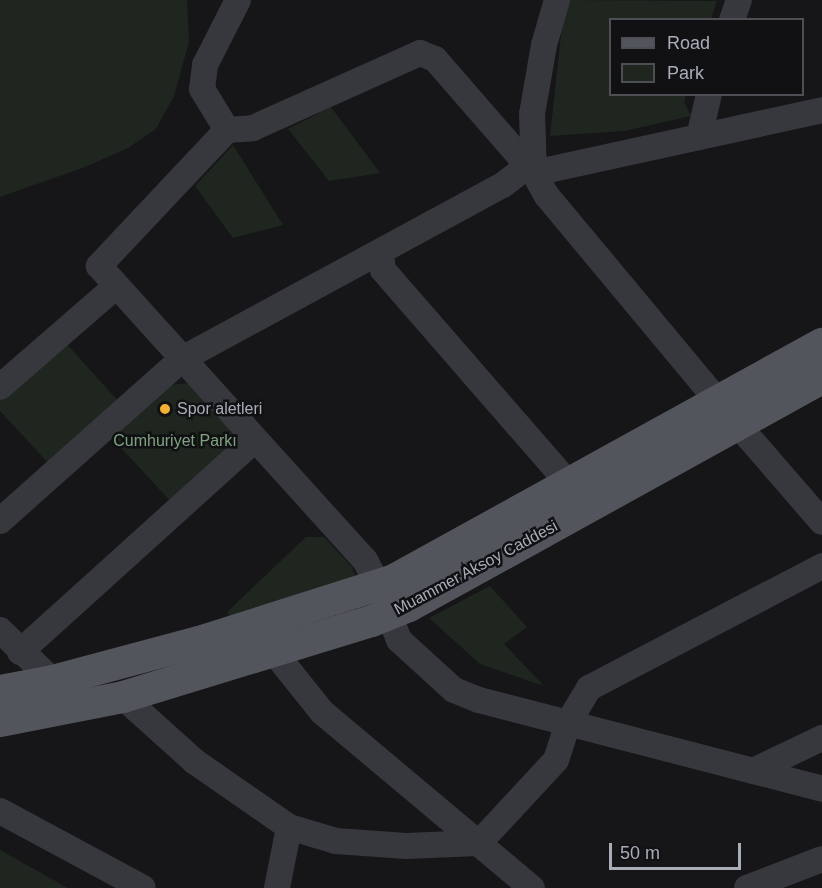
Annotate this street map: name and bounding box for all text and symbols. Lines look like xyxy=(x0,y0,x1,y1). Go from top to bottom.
legend xyxy=(609,18,804,96)
text: Road xyxy=(667,33,710,53)
text: Park xyxy=(667,63,704,83)
place label: Spor aletleri xyxy=(177,399,262,419)
marker: Spor aletleri xyxy=(158,402,172,416)
park label: Cumhuriyet Parkı xyxy=(113,431,237,451)
street label: Muammer Aksoy Caddesi xyxy=(391,517,561,619)
scale bar xyxy=(612,831,744,869)
text: 50 m xyxy=(620,843,660,863)

